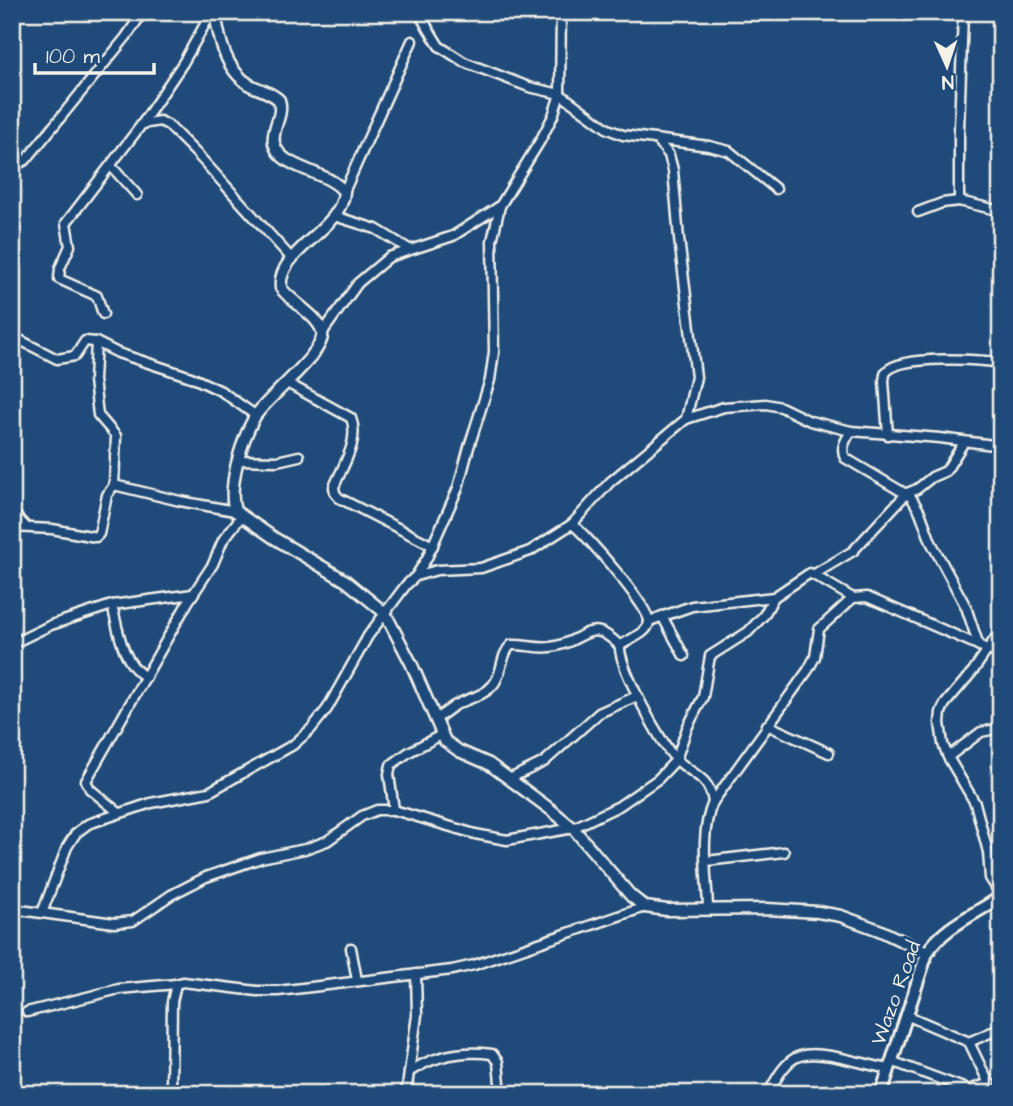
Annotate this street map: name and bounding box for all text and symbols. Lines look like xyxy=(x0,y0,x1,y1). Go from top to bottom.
scale bar xyxy=(35,32,154,76)
north arrow xyxy=(912,32,982,102)
text: 100 m xyxy=(46,42,101,71)
text: N xyxy=(941,68,954,95)
street label: Wazo Road xyxy=(864,936,928,1049)

